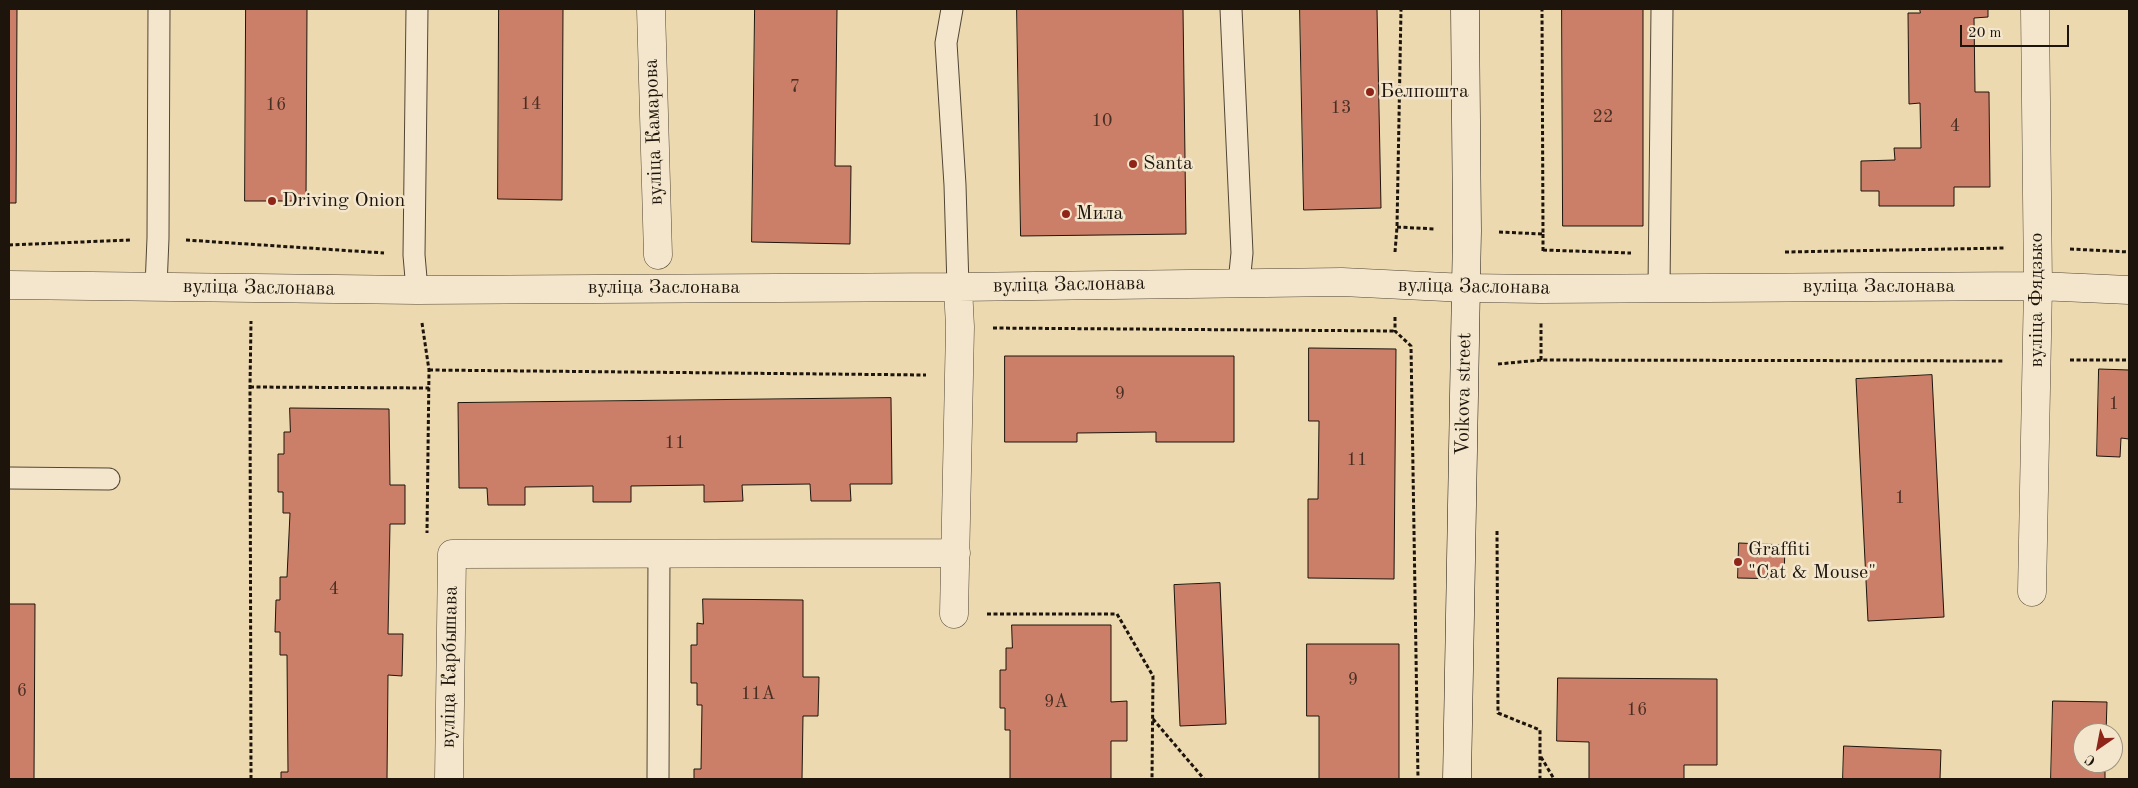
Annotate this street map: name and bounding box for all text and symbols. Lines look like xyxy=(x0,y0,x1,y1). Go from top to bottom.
scale bar xyxy=(1963,15,2072,47)
text: 20 m xyxy=(1968,26,2002,41)
street label: вуліца Камарова xyxy=(639,58,669,206)
house number: 7 xyxy=(790,76,800,98)
place label: Белпошта xyxy=(1380,80,1469,104)
marker: Белпошта xyxy=(1364,86,1376,98)
house number: 14 xyxy=(521,93,541,115)
house number: 16 xyxy=(266,94,286,116)
house number: 13 xyxy=(1331,97,1351,119)
house number: 22 xyxy=(1593,106,1613,128)
house number: 10 xyxy=(1092,110,1112,132)
house number: 4 xyxy=(1950,115,1960,137)
place label: Santa xyxy=(1143,152,1193,176)
marker: Santa xyxy=(1127,158,1139,170)
place label: Driving Onion xyxy=(282,189,405,213)
marker: Driving Onion xyxy=(266,195,278,207)
place label: Мила xyxy=(1076,202,1123,226)
marker: Мила xyxy=(1060,208,1072,220)
street label: вуліца Фядзько xyxy=(2025,233,2049,367)
street label: вуліца Заслонава xyxy=(993,272,1145,298)
street label: вуліца Заслонава xyxy=(1398,274,1550,300)
street label: вуліца Заслонава xyxy=(183,275,335,301)
street label: вуліца Заслонава xyxy=(1803,275,1955,299)
street label: вуліца Заслонава xyxy=(588,276,740,300)
street label: Voikova street xyxy=(1451,332,1477,456)
house number: 9 xyxy=(1115,383,1125,405)
house number: 1 xyxy=(2109,393,2119,415)
house number: 11 xyxy=(665,432,685,454)
house number: 11 xyxy=(1347,449,1367,471)
house number: 1 xyxy=(1895,487,1905,509)
place label: Graffiti "Cat & Mouse" xyxy=(1748,538,1876,585)
marker: Graffiti "Cat & Mouse" xyxy=(1732,556,1744,568)
house number: 4 xyxy=(329,578,339,600)
street label: вуліца Карбышава xyxy=(437,586,463,748)
house number: 9 xyxy=(1348,669,1358,691)
house number: 6 xyxy=(17,680,27,702)
house number: 11А xyxy=(741,683,775,705)
house number: 9А xyxy=(1044,691,1068,713)
house number: 16 xyxy=(1627,699,1647,721)
north arrow xyxy=(2073,723,2123,773)
text: С xyxy=(2083,751,2098,768)

